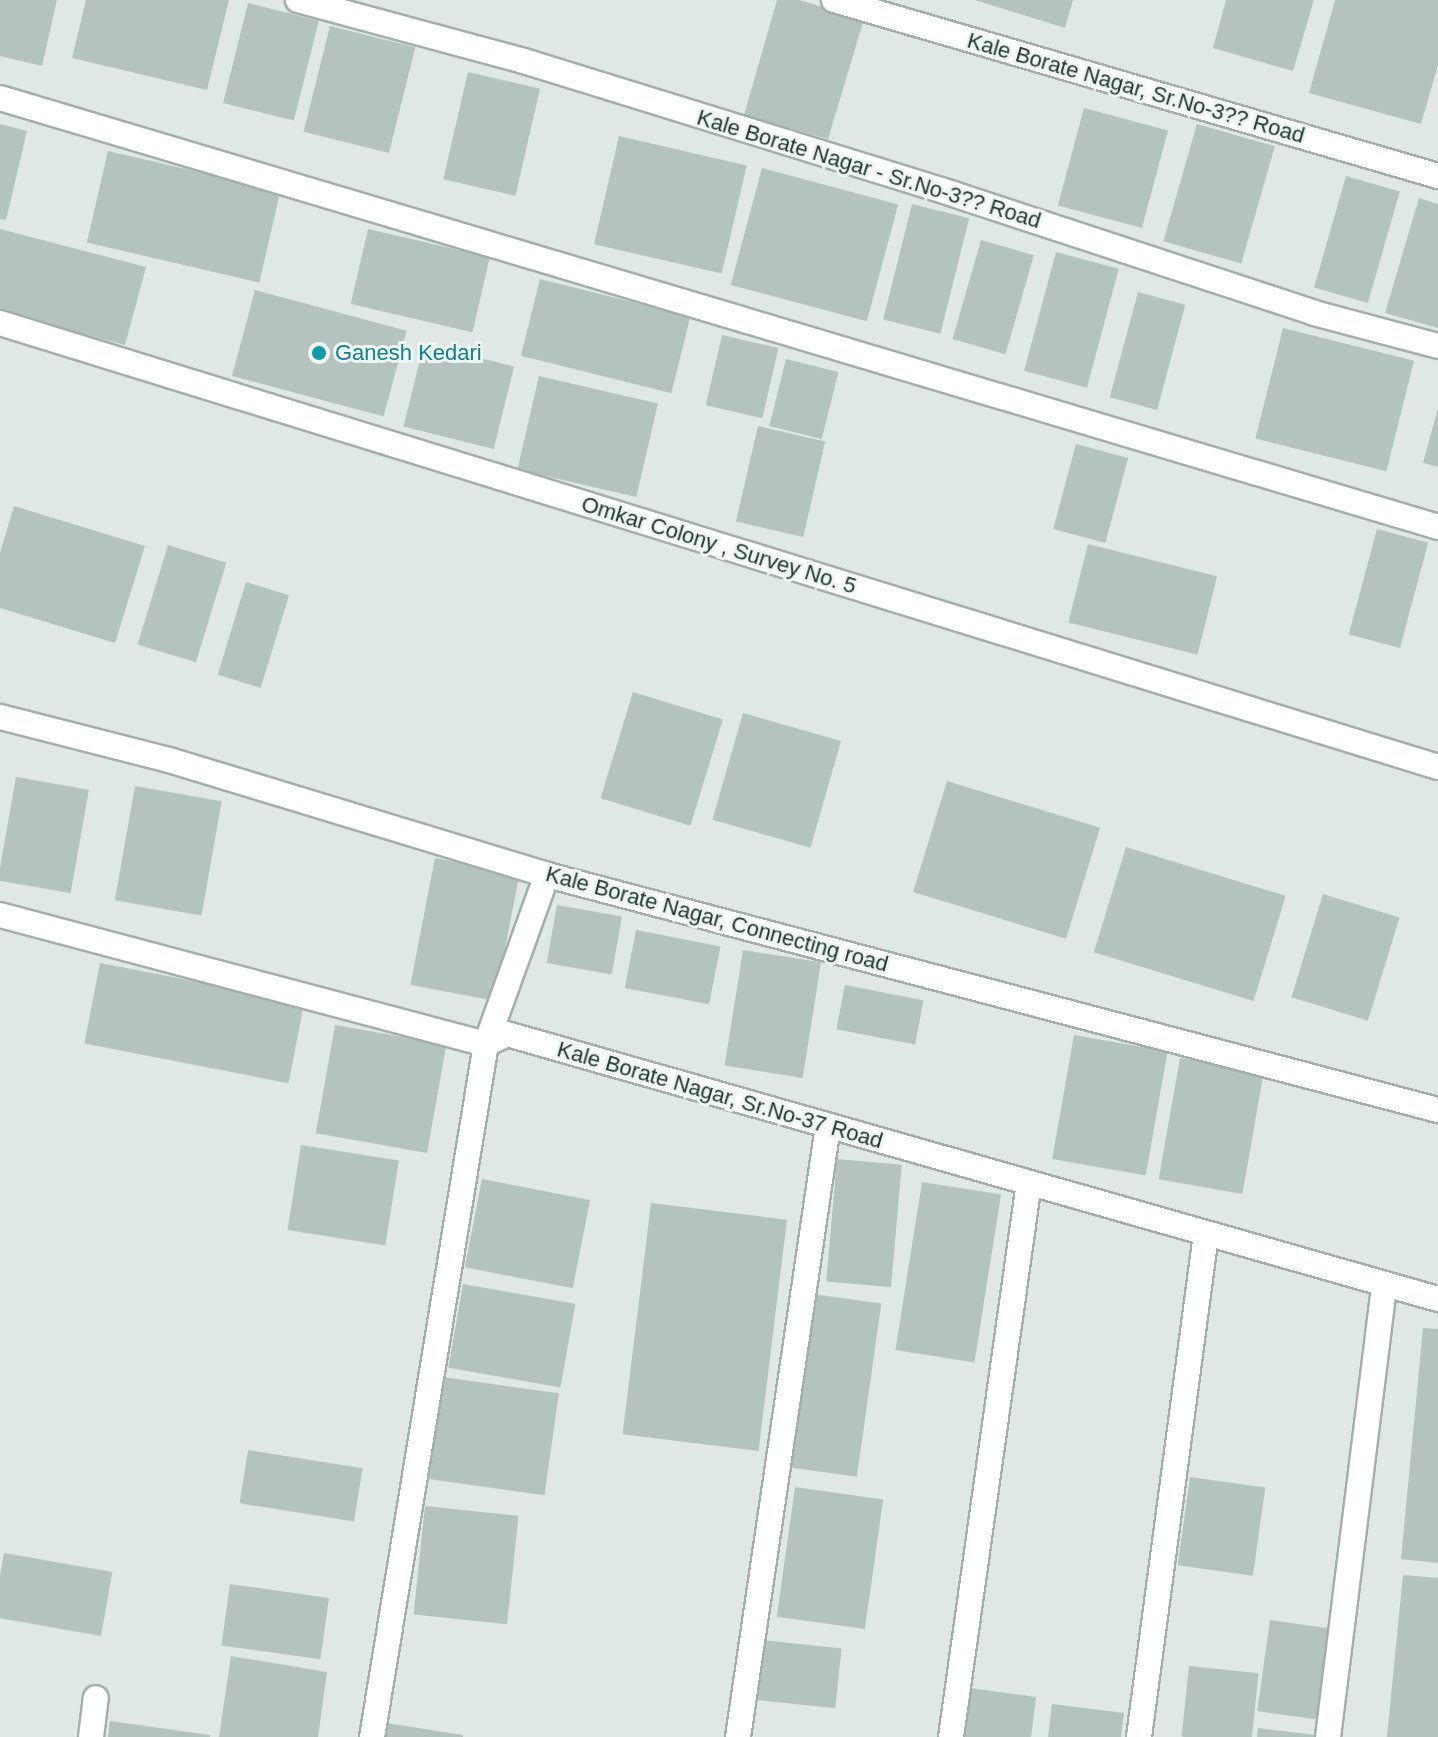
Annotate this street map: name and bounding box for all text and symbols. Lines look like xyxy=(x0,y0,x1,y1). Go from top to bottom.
street label: Kale Borate Nagar, Sr.No-3?? Road xyxy=(964,27,1308,149)
street label: Kale Borate Nagar - Sr.No-3?? Road xyxy=(694,104,1044,234)
place label: Ganesh Kedari xyxy=(335,340,482,366)
marker: Ganesh Kedari xyxy=(310,344,328,362)
street label: Omkar Colony , Survey No. 5 xyxy=(578,491,860,599)
street label: Kale Borate Nagar, Connecting road xyxy=(543,861,891,977)
street label: Kale Borate Nagar, Sr.No-37 Road xyxy=(554,1036,886,1154)

